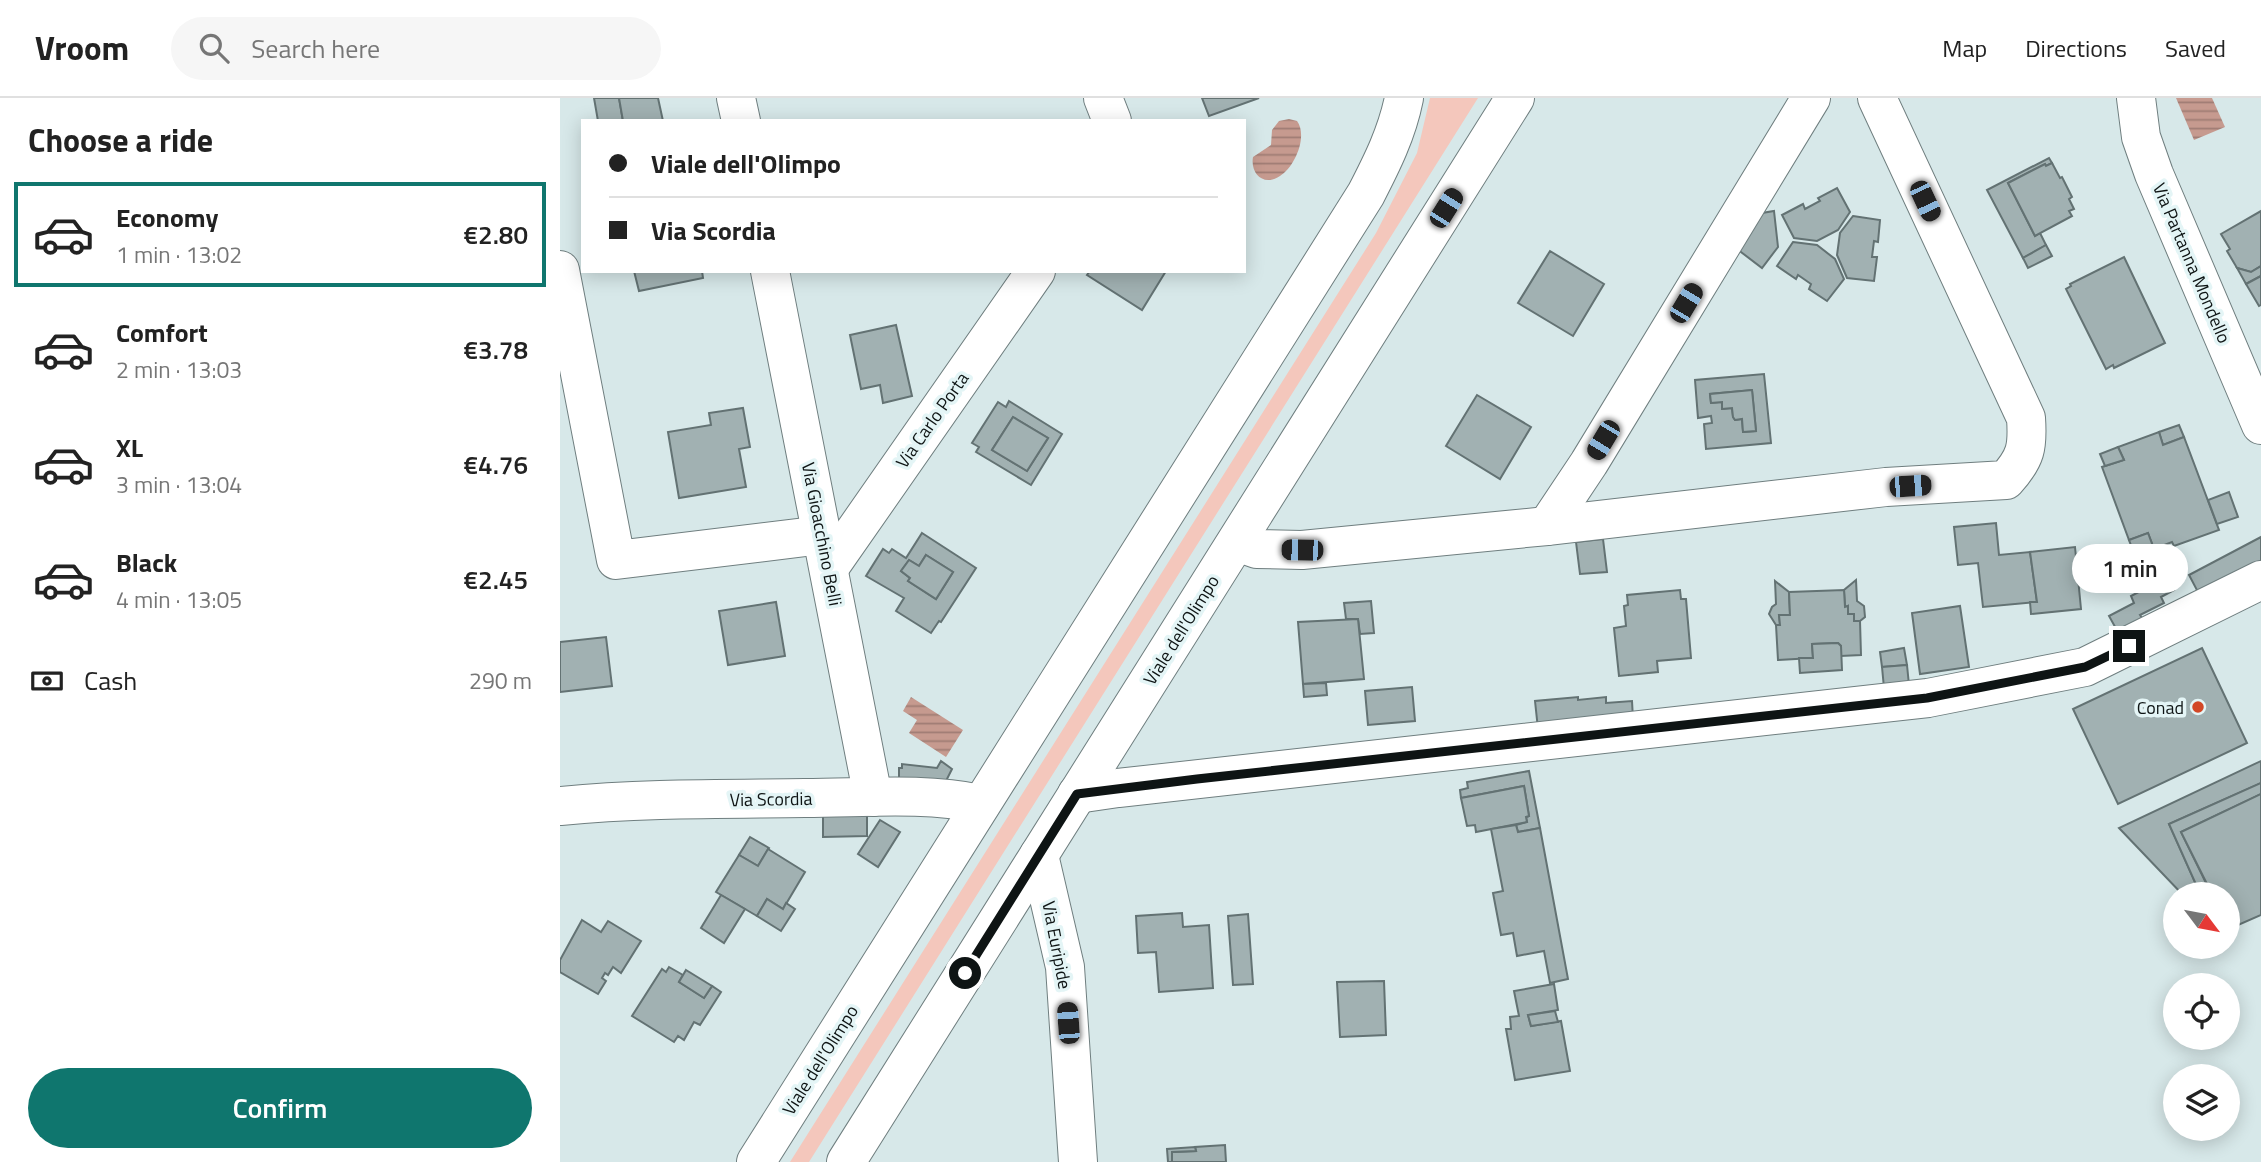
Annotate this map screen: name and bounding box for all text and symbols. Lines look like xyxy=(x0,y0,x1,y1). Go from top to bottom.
search box xyxy=(171,17,661,80)
text: Vroom xyxy=(35,23,129,73)
icon: search xyxy=(195,29,233,67)
text: Search here xyxy=(251,29,380,68)
text: Map xyxy=(1942,30,1987,66)
text: Directions xyxy=(2025,30,2127,66)
text: Saved xyxy=(2165,30,2226,66)
text: Choose a ride xyxy=(28,116,213,164)
text: Viale dell'Olimpo xyxy=(651,144,841,183)
car xyxy=(1907,178,1944,224)
street label: Via Partanna Mondello xyxy=(2146,179,2238,347)
car xyxy=(1426,185,1467,231)
text: Economy xyxy=(116,198,218,237)
icon: car xyxy=(32,203,95,266)
text: Via Scordia xyxy=(651,211,776,250)
text: €2.80 xyxy=(464,215,528,254)
text: 1 min · 13:02 xyxy=(116,237,242,272)
car xyxy=(1667,280,1706,326)
text: Comfort xyxy=(116,313,208,352)
icon: car xyxy=(32,318,95,381)
text: €3.78 xyxy=(464,330,528,369)
text: 2 min · 13:03 xyxy=(116,352,242,387)
street label: Via Carlo Porta xyxy=(889,366,975,474)
car xyxy=(1584,417,1623,463)
text: XL xyxy=(116,428,143,467)
icon: car xyxy=(32,433,95,496)
text: €4.76 xyxy=(464,445,528,484)
street label: Via Gioacchino Belli xyxy=(795,460,849,608)
text: 3 min · 13:04 xyxy=(116,467,242,502)
car xyxy=(1889,474,1932,498)
car xyxy=(1281,539,1324,561)
text: Black xyxy=(116,543,177,582)
callout: 1 min xyxy=(2071,545,2187,594)
icon: car xyxy=(32,548,95,611)
text: 1 min xyxy=(2102,551,2158,586)
text: €2.45 xyxy=(464,560,528,599)
street label: Viale dell'Olimpo xyxy=(1136,570,1226,690)
text: 4 min · 13:05 xyxy=(116,582,242,617)
route end xyxy=(2113,630,2145,662)
text: Cash xyxy=(84,661,137,700)
icon: cash xyxy=(28,662,66,700)
text: 290 m xyxy=(469,663,532,698)
place label: Conad xyxy=(2137,694,2184,721)
marker: Conad xyxy=(2190,699,2206,715)
street label: Via Scordia xyxy=(729,785,813,813)
north arrow xyxy=(2163,882,2240,959)
map controls xyxy=(2163,882,2240,1141)
street label: Via Euripide xyxy=(1035,899,1079,991)
route start xyxy=(949,957,981,989)
button: locate xyxy=(2163,973,2240,1050)
street label: Viale dell'Olimpo xyxy=(775,1000,865,1120)
car xyxy=(1057,1001,1080,1045)
button: layers xyxy=(2163,1064,2240,1141)
button: Confirm xyxy=(28,1068,532,1148)

